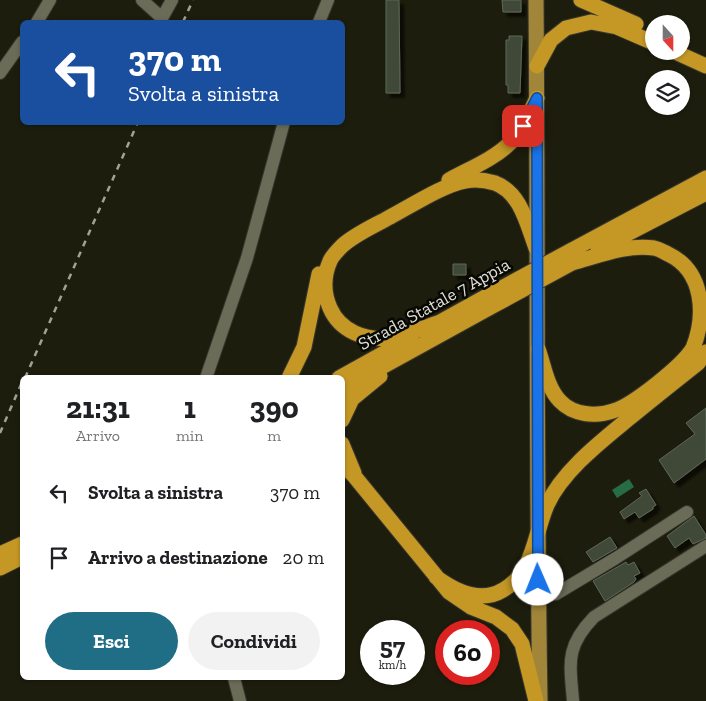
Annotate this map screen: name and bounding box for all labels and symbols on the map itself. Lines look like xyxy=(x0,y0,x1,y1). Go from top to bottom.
north arrow xyxy=(645,15,690,60)
pin xyxy=(502,105,544,147)
street label: Strada Statale 7 Appia xyxy=(354,253,514,355)
position arrow xyxy=(511,553,563,605)
speed limit sign: 60 xyxy=(435,620,500,685)

